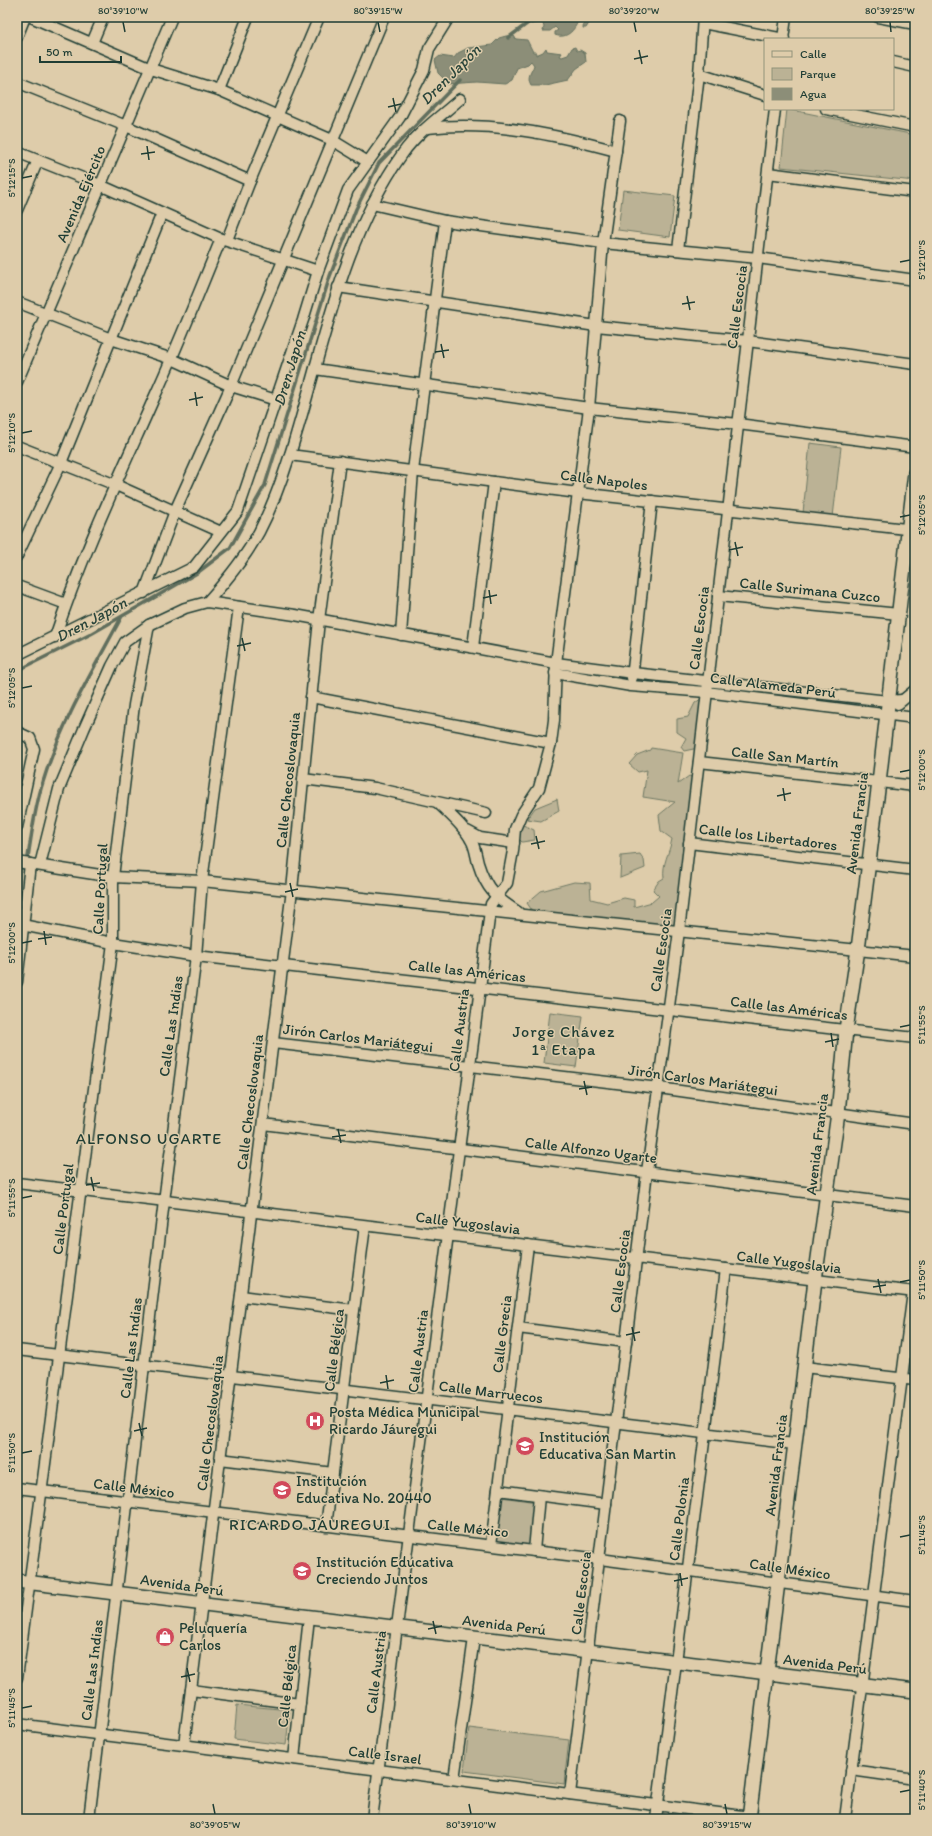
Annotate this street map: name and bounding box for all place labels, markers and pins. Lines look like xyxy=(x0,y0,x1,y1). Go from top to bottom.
place label: Posta Médica Municipal Ricardo Jáuregui xyxy=(329,1403,480,1438)
hospital icon: Posta Médica Municipal Ricardo Jáuregui xyxy=(304,1410,326,1432)
place label: Institución Educativa San Martin xyxy=(539,1428,676,1463)
school or university icon: Institución Educativa San Martin xyxy=(514,1435,536,1457)
place label: Institución Educativa No. 20440 xyxy=(296,1472,432,1507)
school or university icon: Institución Educativa No. 20440 xyxy=(271,1479,293,1501)
place label: Institución Educativa Creciendo Juntos xyxy=(316,1553,454,1588)
school or university icon: Institución Educativa Creciendo Juntos xyxy=(291,1560,313,1582)
place label: Peluquería Carlos xyxy=(179,1619,248,1654)
shop icon: Peluquería Carlos xyxy=(154,1626,176,1648)

